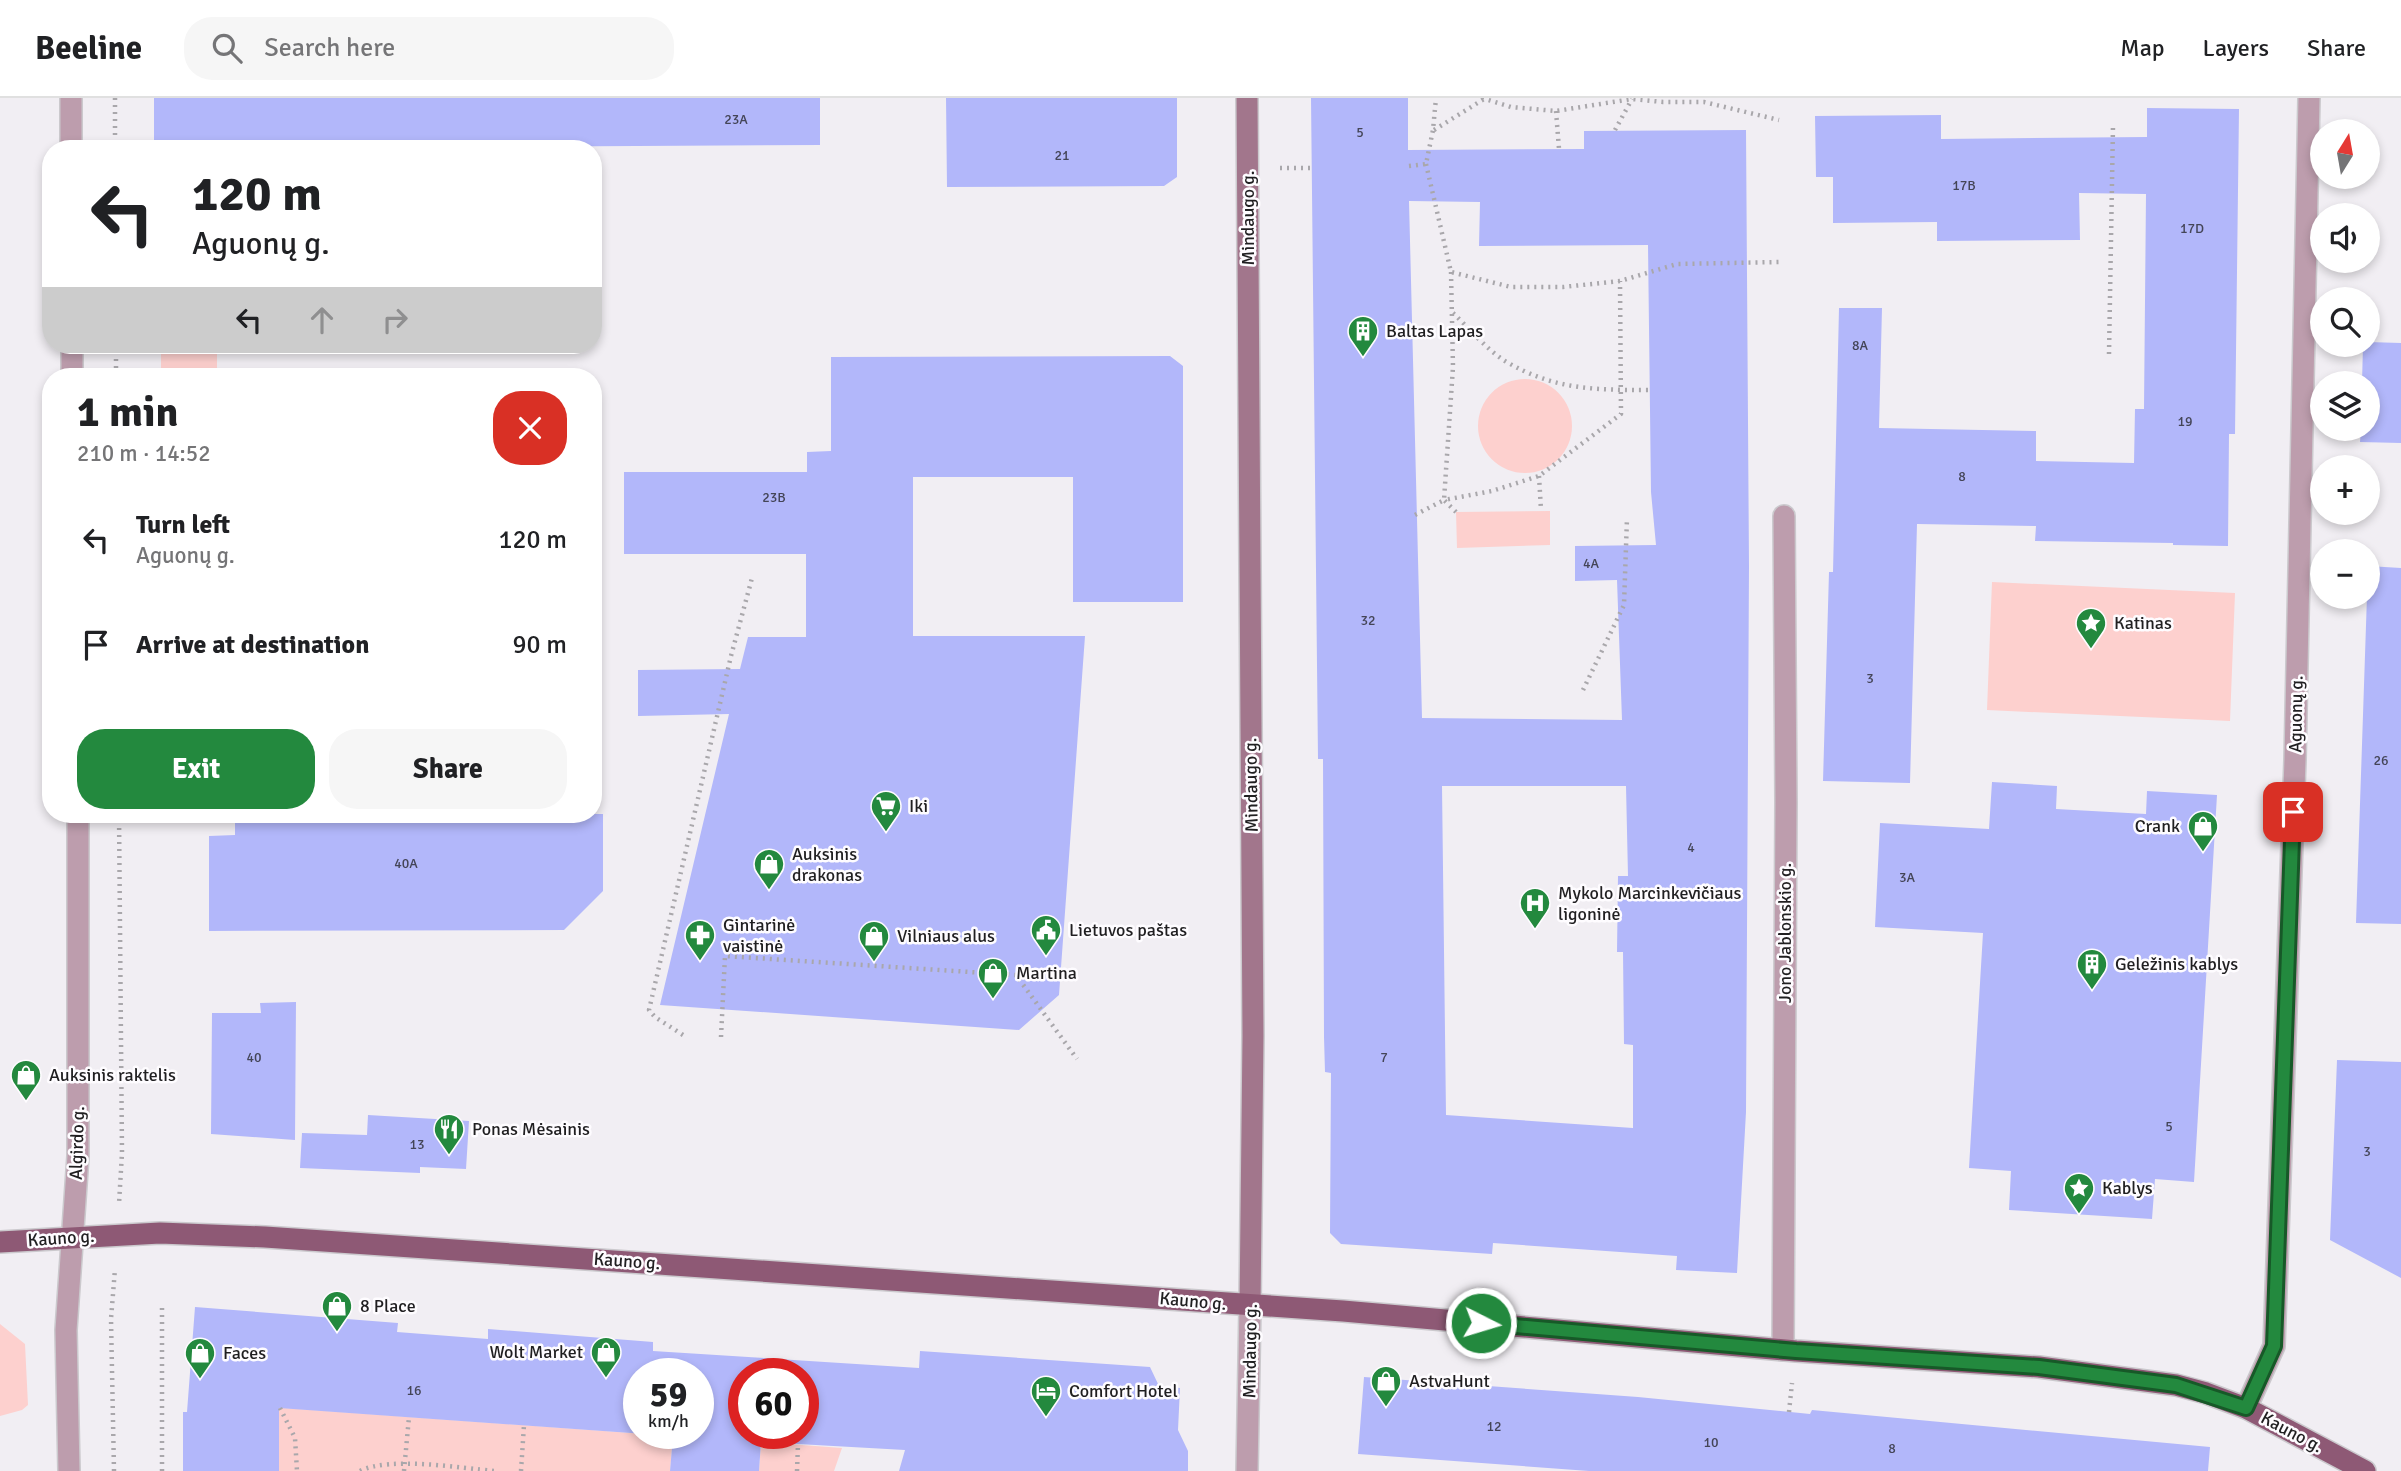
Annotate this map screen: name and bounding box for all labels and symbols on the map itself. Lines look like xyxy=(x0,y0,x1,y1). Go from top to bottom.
house number: 23A xyxy=(724,111,748,128)
north arrow xyxy=(2310,119,2380,189)
house number: 5 xyxy=(1356,124,1364,141)
house number: 21 xyxy=(1054,147,1070,164)
street label: Mindaugo g. xyxy=(1237,171,1259,265)
house number: 17B xyxy=(1952,177,1976,194)
house number: 17D xyxy=(2180,220,2204,237)
building icon: Baltas Lapas xyxy=(1346,314,1380,358)
place label: Baltas Lapas xyxy=(1386,320,1483,342)
house number: 8A xyxy=(1852,337,1868,354)
house number: 19 xyxy=(2177,413,2193,430)
house number: 8 xyxy=(1958,468,1966,485)
house number: 23B xyxy=(762,489,786,506)
house number: 4A xyxy=(1583,555,1599,572)
place icon: Katinas xyxy=(2074,606,2108,650)
house number: 32 xyxy=(1360,612,1376,629)
place label: Katinas xyxy=(2114,612,2172,634)
house number: 3 xyxy=(1866,670,1874,687)
street label: Aguonų g. xyxy=(2284,675,2308,753)
street label: Mindaugo g. xyxy=(1239,737,1263,833)
house number: 26 xyxy=(2373,752,2389,769)
pin xyxy=(2263,782,2323,842)
supermarket icon: Iki xyxy=(869,789,903,833)
place label: Iki xyxy=(909,795,928,817)
shop icon: Crank xyxy=(2186,809,2220,853)
place label: Crank xyxy=(2135,815,2180,837)
house number: 4 xyxy=(1687,839,1695,856)
place label: Auksinis drakonas xyxy=(792,843,862,886)
shop icon: Auksinis drakonas xyxy=(752,847,786,891)
house number: 40A xyxy=(394,855,418,872)
street label: Jono Jablonskio g. xyxy=(1774,863,1796,1003)
house number: 3A xyxy=(1899,869,1915,886)
place label: Mykolo Marcinkevičiaus ligoninė xyxy=(1558,882,1742,925)
hospital icon: Mykolo Marcinkevičiaus ligoninė xyxy=(1518,886,1552,930)
public building icon: Lietuvos paštas xyxy=(1029,913,1063,957)
place label: Gintarinė vaistinė xyxy=(723,914,795,957)
pharmacy icon: Gintarinė vaistinė xyxy=(683,918,717,962)
shop icon: Vilniaus alus xyxy=(857,919,891,963)
place label: Lietuvos paštas xyxy=(1069,919,1187,941)
place label: Vilniaus alus xyxy=(897,925,995,947)
building icon: Geležinis kablys xyxy=(2075,947,2109,991)
place label: Geležinis kablys xyxy=(2115,953,2238,975)
shop icon: Martina xyxy=(976,956,1010,1000)
place label: Martina xyxy=(1016,962,1077,984)
house number: 40 xyxy=(246,1049,262,1066)
house number: 7 xyxy=(1380,1049,1388,1066)
shop icon: Auksinis raktelis xyxy=(9,1058,43,1102)
place label: Auksinis raktelis xyxy=(49,1064,176,1086)
street label: Algirdo g. xyxy=(65,1106,89,1180)
restaurant icon: Ponas Mėsainis xyxy=(432,1112,466,1156)
place label: Ponas Mėsainis xyxy=(472,1118,590,1140)
house number: 5 xyxy=(2165,1118,2173,1135)
house number: 13 xyxy=(409,1136,425,1153)
house number: 3 xyxy=(2363,1143,2371,1160)
place icon: Kablys xyxy=(2062,1171,2096,1215)
place label: Kablys xyxy=(2102,1177,2153,1199)
street label: Kauno g. xyxy=(27,1225,95,1251)
street label: Kauno g. xyxy=(593,1248,661,1274)
position arrow xyxy=(1444,1286,1518,1360)
street label: Kauno g. xyxy=(1159,1287,1227,1315)
shop icon: 8 Place xyxy=(320,1289,354,1333)
place label: 8 Place xyxy=(360,1295,416,1317)
street label: Mindaugo g. xyxy=(1238,1303,1262,1399)
shop icon: Wolt Market xyxy=(589,1335,623,1379)
shop icon: Faces xyxy=(183,1336,217,1380)
place label: Wolt Market xyxy=(490,1341,583,1363)
place label: Faces xyxy=(223,1342,266,1364)
speed limit sign: 60 xyxy=(728,1358,819,1449)
shop icon: AstvaHunt xyxy=(1369,1364,1403,1408)
place label: AstvaHunt xyxy=(1409,1370,1490,1392)
hotel icon: Comfort Hotel xyxy=(1029,1374,1063,1418)
place label: Comfort Hotel xyxy=(1069,1380,1178,1402)
house number: 16 xyxy=(406,1382,422,1399)
street label: Kauno g. xyxy=(2257,1407,2327,1457)
house number: 12 xyxy=(1486,1418,1502,1435)
house number: 10 xyxy=(1703,1434,1719,1451)
house number: 8 xyxy=(1888,1440,1896,1457)

